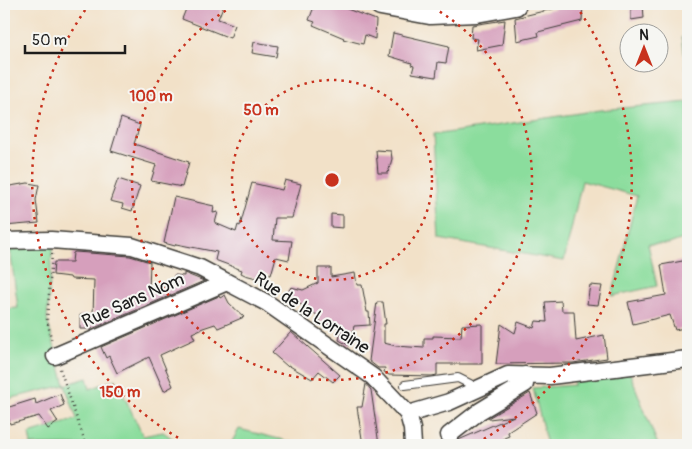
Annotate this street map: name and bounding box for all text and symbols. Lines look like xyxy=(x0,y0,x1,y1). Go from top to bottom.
scale bar xyxy=(25,22,125,54)
north arrow xyxy=(620,22,670,72)
text: N xyxy=(639,27,649,44)
text: 50 m xyxy=(32,31,67,50)
text: 100 m xyxy=(130,87,172,106)
text: 50 m xyxy=(244,101,278,120)
centre of rings xyxy=(323,171,341,189)
street label: Rue de la Lorraine xyxy=(249,267,374,360)
street label: Rue Sans Nom xyxy=(78,268,188,333)
text: 150 m xyxy=(100,383,140,402)

